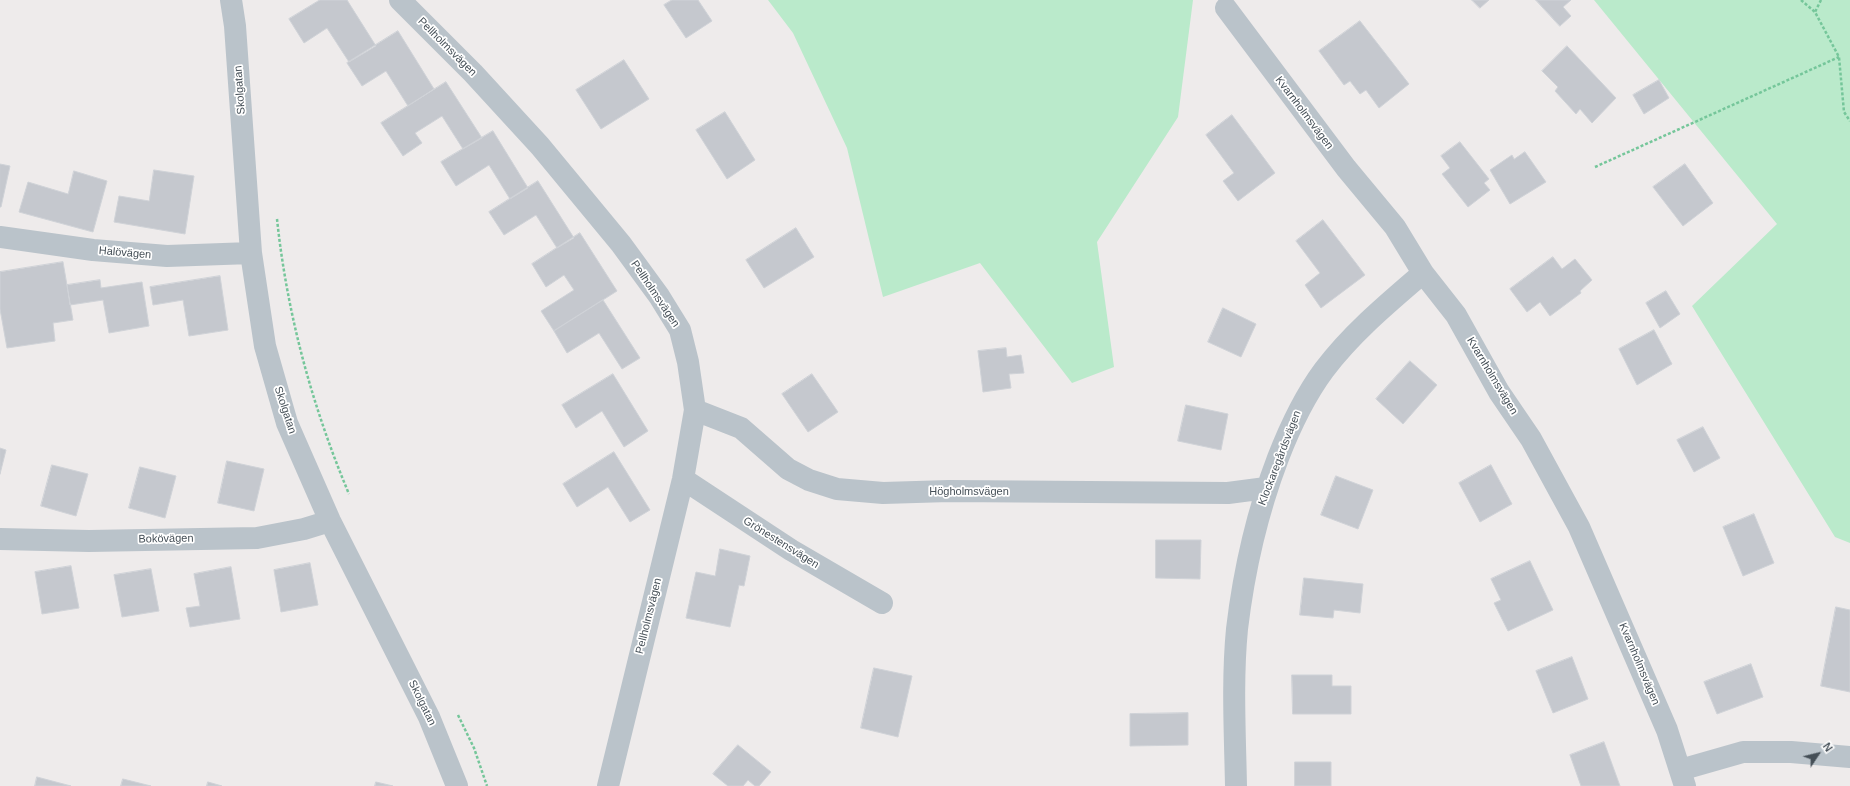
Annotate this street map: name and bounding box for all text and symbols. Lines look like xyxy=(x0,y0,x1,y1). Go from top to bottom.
street label: Pellholmsvägen xyxy=(415,15,479,79)
street label: Skolgatan xyxy=(232,65,248,115)
street label: Kvarnholmsvägen xyxy=(1272,74,1336,152)
street label: Halövägen xyxy=(98,244,152,262)
street label: Pellholmsvägen xyxy=(628,258,682,330)
street label: Kvarnholmsvägen xyxy=(1464,335,1520,417)
street label: Skolgatan xyxy=(271,385,299,435)
street label: Klockaregårdsvägen xyxy=(1256,409,1304,507)
street label: Högholmsvägen xyxy=(929,485,1009,499)
street label: Grönestensvägen xyxy=(741,514,821,572)
street label: Bokövägen xyxy=(138,532,194,546)
street label: Pellholmsvägen xyxy=(633,577,665,655)
street label: Kvarnholmsvägen xyxy=(1616,621,1662,707)
street label: Skolgatan xyxy=(405,678,439,728)
north arrow xyxy=(1798,734,1838,774)
text: N xyxy=(1821,740,1835,754)

